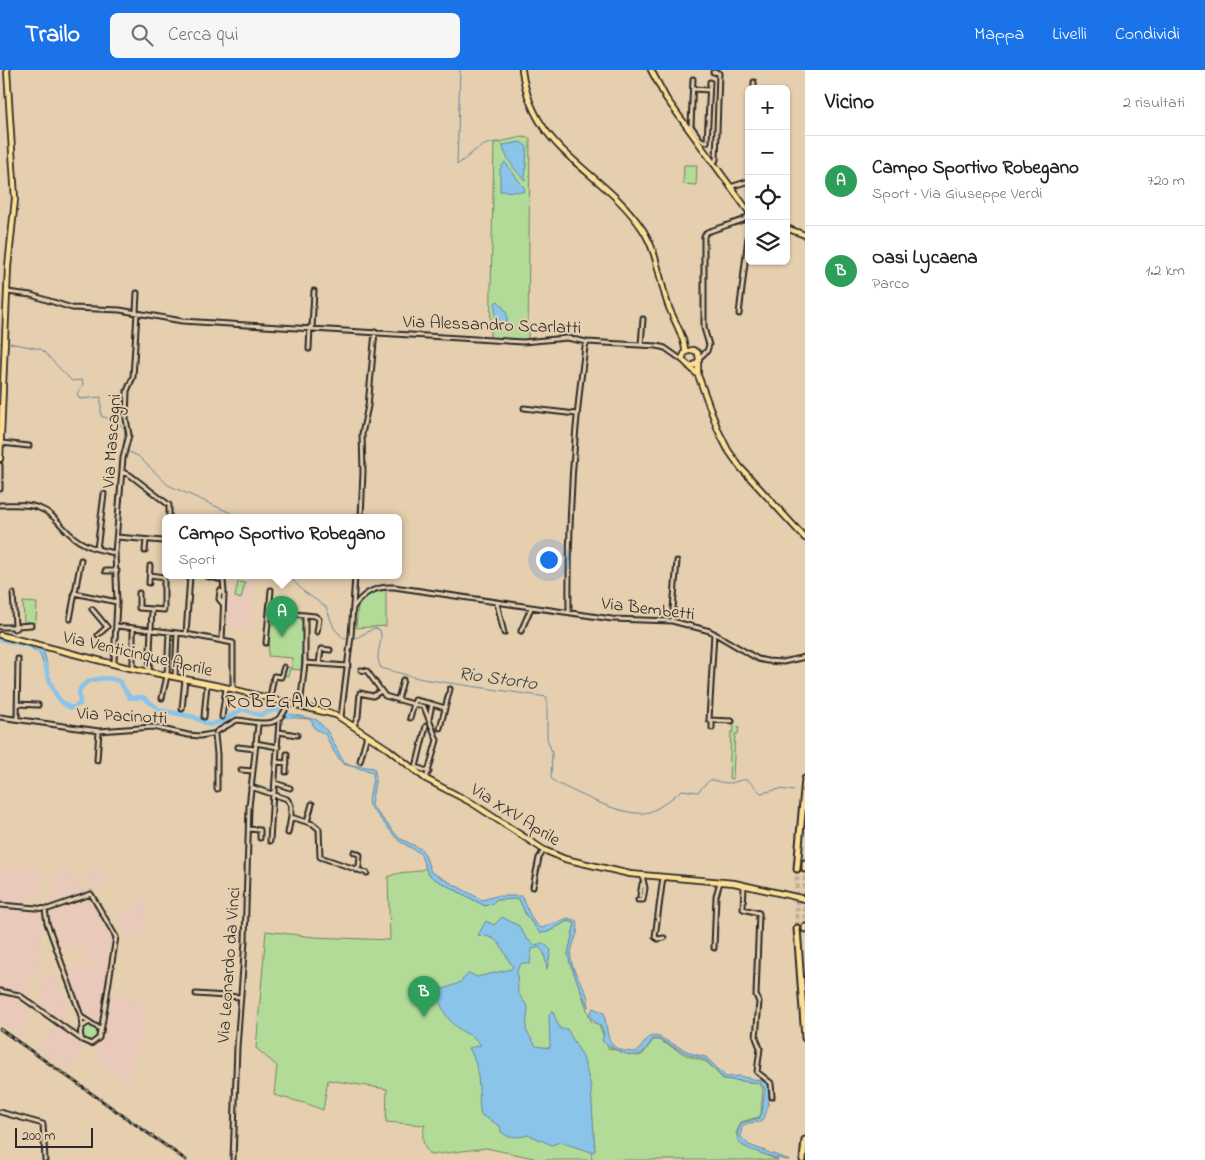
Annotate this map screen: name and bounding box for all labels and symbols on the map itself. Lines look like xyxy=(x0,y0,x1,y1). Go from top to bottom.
street label: Via Alessandro Scarlatti xyxy=(401,310,582,342)
street label: Via Mascagni xyxy=(97,393,130,490)
your location xyxy=(536,547,562,573)
street label: Via Bembetti xyxy=(599,591,696,629)
pin: A xyxy=(266,596,298,637)
street label: Via Venticinque Aprile xyxy=(59,625,216,685)
water label: Rio Storto xyxy=(457,661,540,699)
district label: ROBEGANO xyxy=(225,688,333,717)
street label: Via Pacinotti xyxy=(75,702,168,732)
street label: Via XXV Aprile xyxy=(464,777,566,854)
street label: Via Leonardo da Vinci xyxy=(212,886,248,1045)
pin: B xyxy=(408,976,440,1017)
scale bar xyxy=(15,1125,92,1148)

